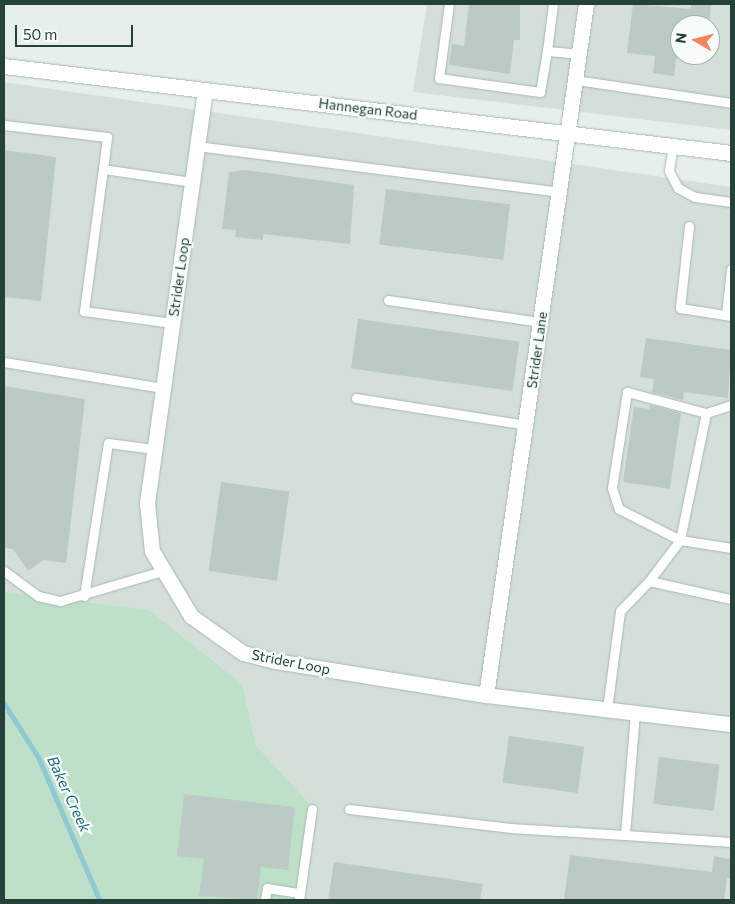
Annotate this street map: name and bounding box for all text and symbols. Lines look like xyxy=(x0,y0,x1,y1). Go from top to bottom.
scale bar xyxy=(18,15,135,47)
north arrow xyxy=(670,15,720,65)
text: 50 m xyxy=(23,25,57,43)
text: N xyxy=(671,32,690,44)
street label: Hannegan Road xyxy=(318,95,418,123)
street label: Strider Loop xyxy=(165,236,193,318)
street label: Strider Lane xyxy=(523,310,551,390)
street label: Strider Loop xyxy=(250,646,332,678)
water label: Baker Creek xyxy=(44,753,94,835)

